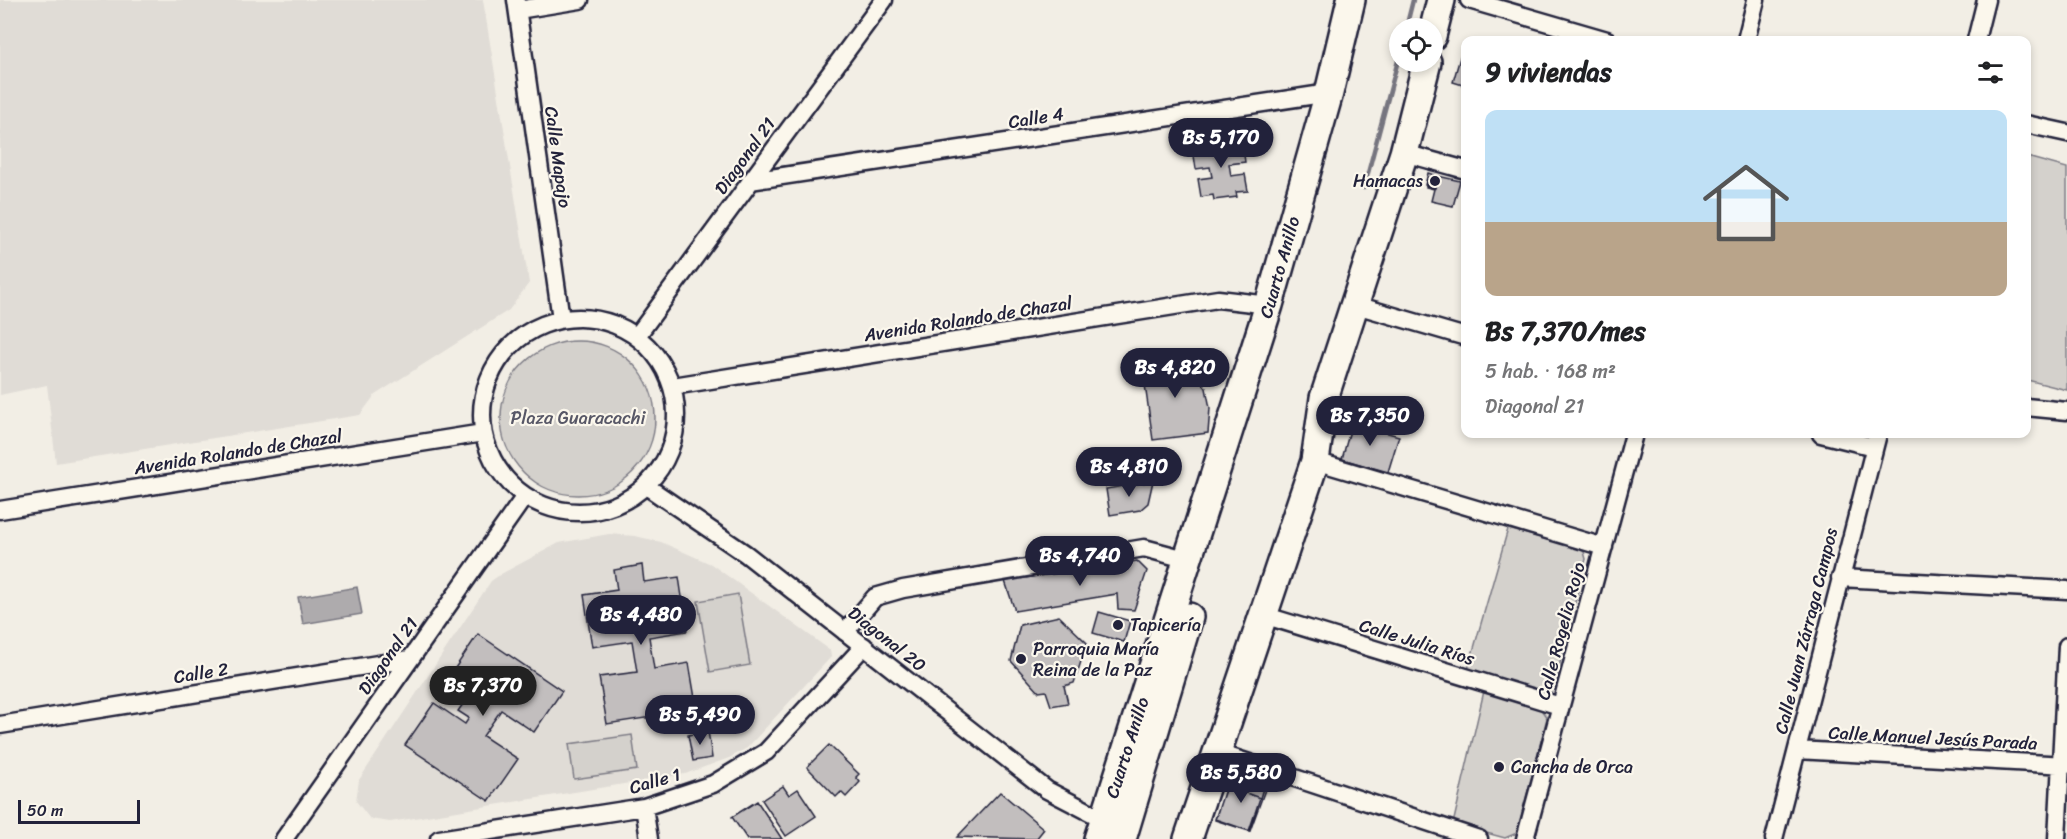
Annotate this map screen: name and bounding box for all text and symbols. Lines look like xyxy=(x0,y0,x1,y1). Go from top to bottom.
map controls xyxy=(1389,18,1443,72)
button: locate xyxy=(1389,18,1443,72)
text: 9 viviendas xyxy=(1485,49,1612,95)
icon: filters xyxy=(1974,56,2007,89)
street label: Calle 4 xyxy=(1006,98,1066,138)
street label: Calle Mapajo xyxy=(535,104,581,210)
street label: Diagonal 21 xyxy=(706,110,784,202)
pin: Bs 5,170 xyxy=(1159,118,1283,169)
text: Bs 5,170 xyxy=(1182,120,1260,155)
icon: home xyxy=(1692,149,1800,257)
place label: Hamacas xyxy=(1353,165,1424,197)
marker: Hamacas xyxy=(1428,174,1442,188)
street label: Cuarto Anillo xyxy=(1250,212,1309,322)
street label: Avenida Rolando de Chazal xyxy=(861,287,1075,351)
text: Bs 7,370/mes xyxy=(1485,308,1646,354)
pin: Bs 4,820 xyxy=(1113,348,1237,399)
text: Bs 4,820 xyxy=(1134,350,1216,385)
text: 5 hab. · 168 m² xyxy=(1485,354,1616,389)
text: Diagonal 21 xyxy=(1485,389,1584,424)
pin: Bs 7,350 xyxy=(1308,396,1432,447)
text: Bs 7,350 xyxy=(1330,398,1410,433)
park label: Plaza Guaracachi xyxy=(510,402,647,434)
street label: Avenida Rolando de Chazal xyxy=(131,420,345,484)
pin: Bs 4,810 xyxy=(1067,447,1191,498)
text: Bs 4,810 xyxy=(1090,449,1168,484)
street label: Calle Juan Zárraga Campos xyxy=(1765,524,1847,737)
pin: Bs 4,740 xyxy=(1018,536,1142,587)
text: Bs 4,740 xyxy=(1039,538,1121,573)
street label: Calle Rogelia Rojo xyxy=(1527,559,1595,703)
pin: Bs 4,480 xyxy=(579,595,703,646)
text: Bs 4,480 xyxy=(600,597,682,632)
street label: Diagonal 20 xyxy=(840,598,934,680)
place label: Tapicería xyxy=(1130,609,1201,641)
street label: Calle Julia Ríos xyxy=(1355,609,1479,675)
street label: Diagonal 21 xyxy=(349,610,427,702)
marker: Tapicería xyxy=(1111,618,1125,632)
place label: Parroquia María Reina de la Paz xyxy=(1033,633,1159,686)
marker: Parroquia María Reina de la Paz xyxy=(1014,652,1028,666)
street label: Calle 2 xyxy=(171,653,231,693)
pin: Bs 7,370 xyxy=(421,666,545,717)
text: Bs 7,370 xyxy=(444,668,522,703)
street label: Cuarto Anillo xyxy=(1096,693,1158,802)
pin: Bs 5,490 xyxy=(638,695,762,746)
text: Bs 5,490 xyxy=(659,697,741,732)
street label: Calle Manuel Jesús Parada xyxy=(1828,717,2038,759)
place label: Cancha de Orca xyxy=(1511,751,1633,783)
pin: Bs 5,580 xyxy=(1179,753,1303,804)
text: Bs 5,580 xyxy=(1200,755,1282,790)
street label: Calle 1 xyxy=(626,758,685,804)
marker: Cancha de Orca xyxy=(1492,760,1506,774)
text: 50 m xyxy=(27,796,63,825)
scale bar xyxy=(18,797,140,824)

